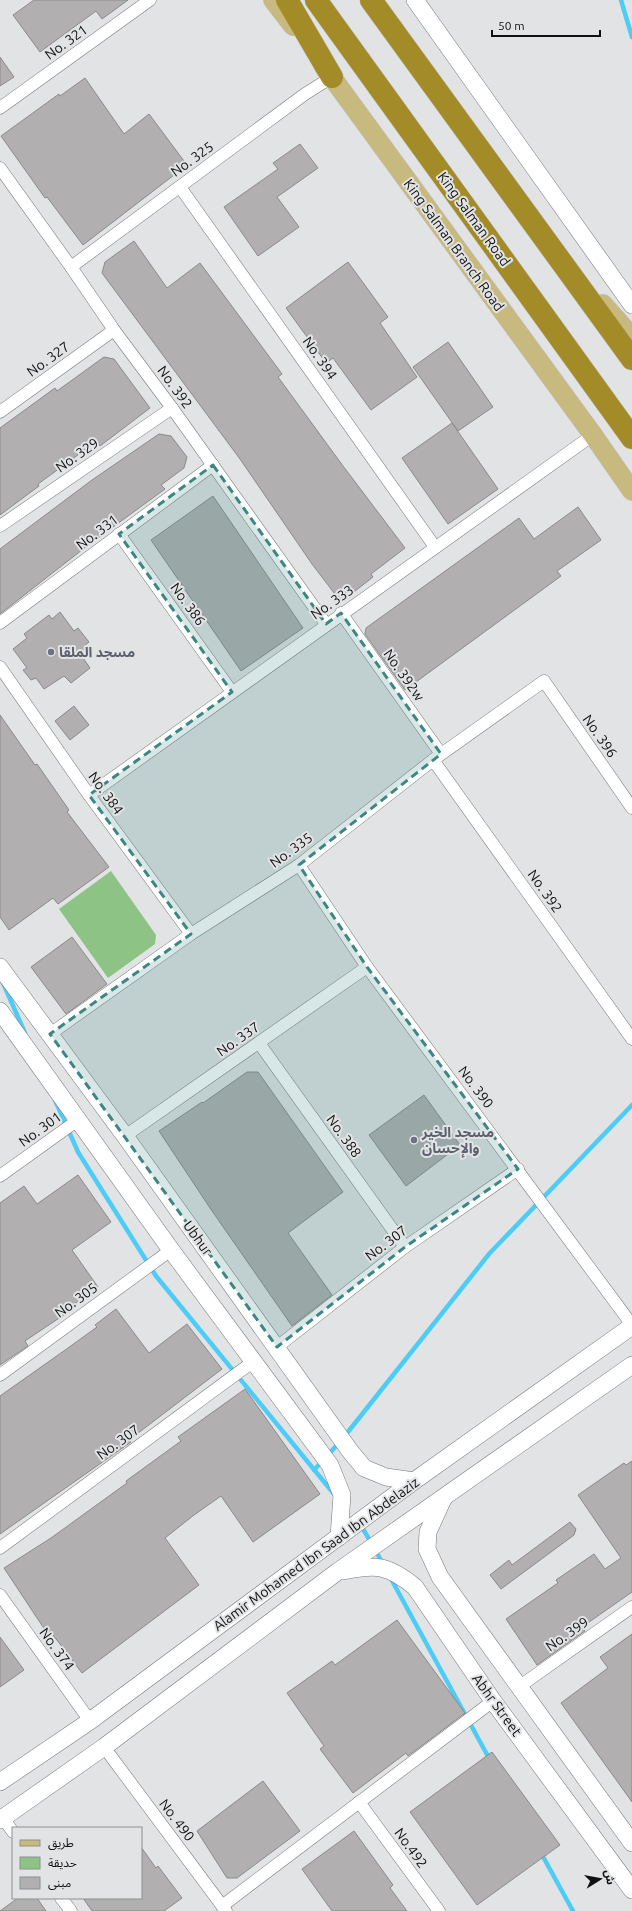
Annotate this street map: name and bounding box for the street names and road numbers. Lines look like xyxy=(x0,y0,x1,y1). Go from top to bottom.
street label: No. 321 xyxy=(42,21,90,63)
street label: No. 325 xyxy=(168,138,216,180)
street label: King Salman Road xyxy=(434,169,514,269)
street label: King Salman Branch Road xyxy=(401,176,507,314)
street label: No. 394 xyxy=(300,334,341,383)
street label: No. 327 xyxy=(24,338,72,380)
street label: No. 392 xyxy=(154,363,196,411)
street label: No. 329 xyxy=(53,435,101,475)
street label: No. 331 xyxy=(73,511,121,553)
street label: No. 386 xyxy=(167,580,209,628)
street label: No. 333 xyxy=(308,582,356,622)
street label: No. 392w xyxy=(380,646,428,704)
street label: No. 396 xyxy=(580,712,621,761)
street label: No. 384 xyxy=(85,769,127,817)
street label: No. 335 xyxy=(267,829,315,871)
street label: No. 392 xyxy=(525,867,565,915)
street label: No. 337 xyxy=(214,1019,262,1059)
street label: No. 390 xyxy=(455,1063,497,1111)
street label: No. 301 xyxy=(16,1108,64,1150)
street label: No. 388 xyxy=(323,1112,365,1160)
street label: Ubhur xyxy=(180,1218,216,1259)
street label: No. 307 xyxy=(362,1222,410,1264)
street label: No. 305 xyxy=(52,1279,100,1321)
street label: No. 307 xyxy=(94,1421,142,1463)
street label: Alamir Mohamed Ibn Saad Ibn Abdelaziz xyxy=(210,1474,422,1634)
street label: No. 399 xyxy=(543,1614,591,1654)
street label: No. 374 xyxy=(36,1625,78,1673)
street label: Abhr Street xyxy=(469,1671,525,1740)
street label: No. 490 xyxy=(156,1796,198,1844)
street label: No.492 xyxy=(391,1825,431,1871)

